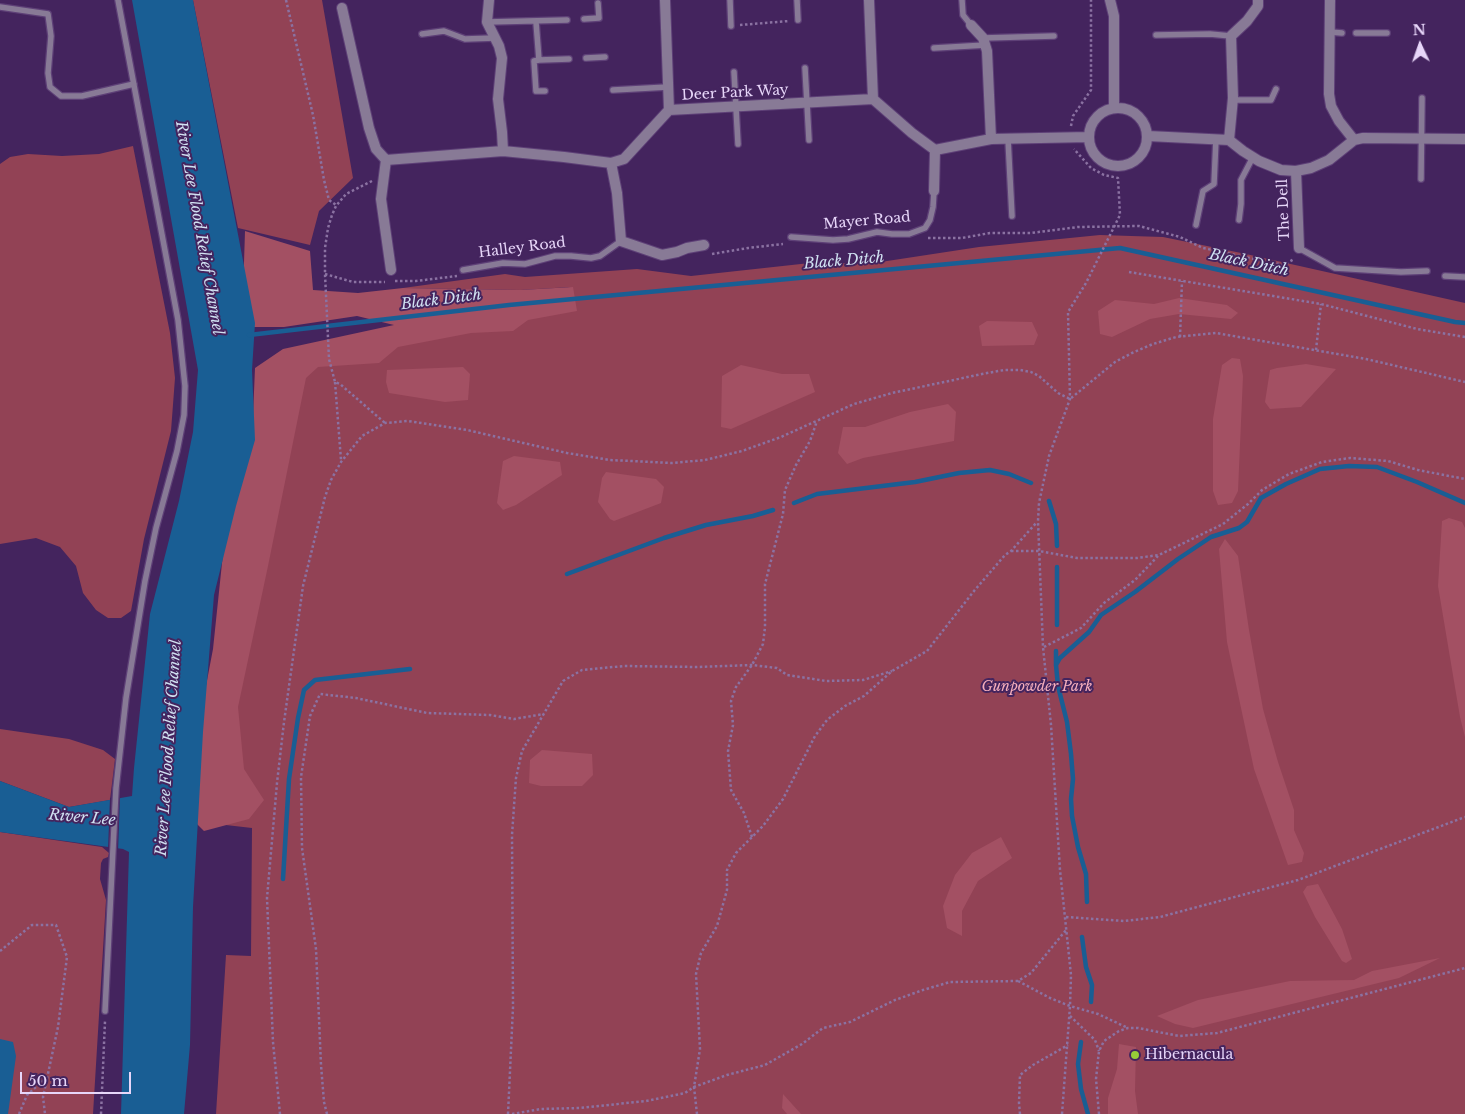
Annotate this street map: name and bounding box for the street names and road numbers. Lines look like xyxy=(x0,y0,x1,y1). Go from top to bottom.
street label: Deer Park Way xyxy=(681,82,789,104)
street label: The Dell xyxy=(1275,179,1293,241)
street label: Mayer Road xyxy=(823,209,911,233)
street label: Halley Road xyxy=(477,234,567,262)

